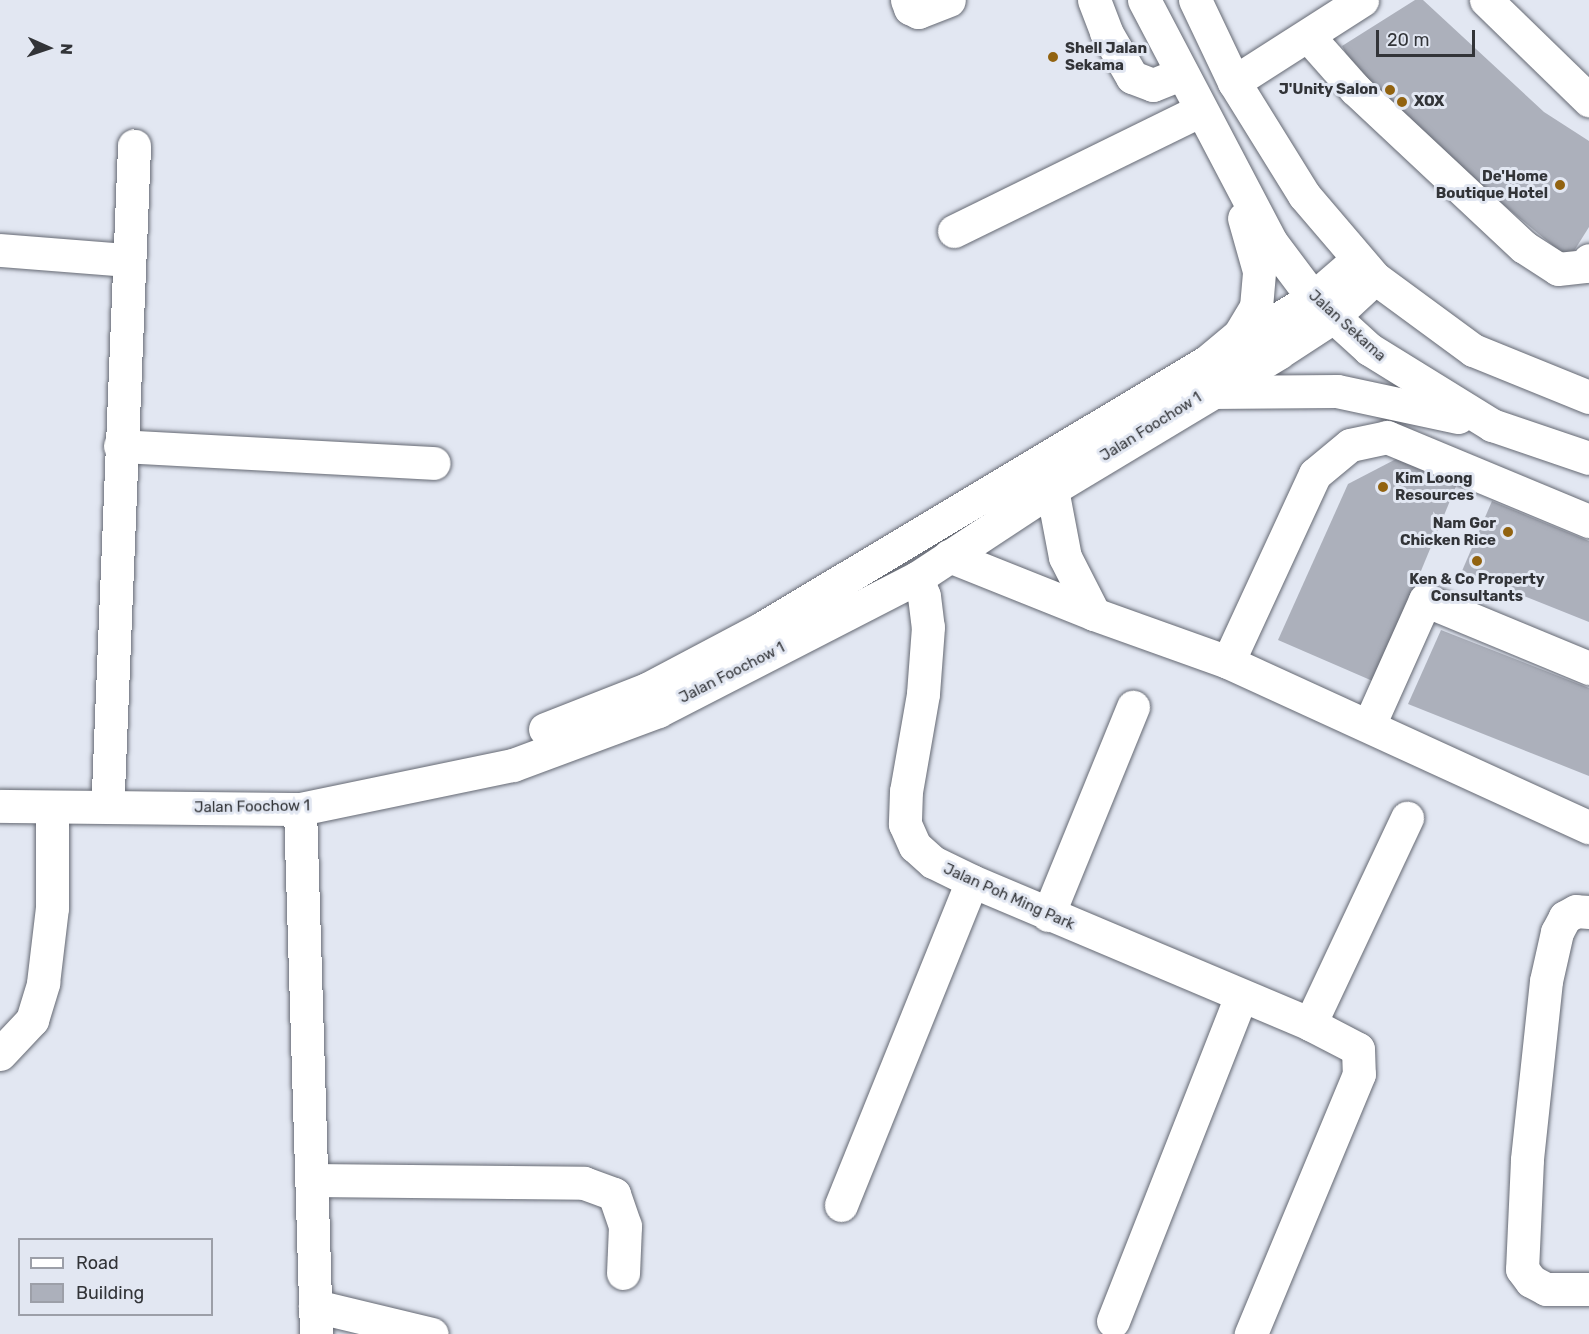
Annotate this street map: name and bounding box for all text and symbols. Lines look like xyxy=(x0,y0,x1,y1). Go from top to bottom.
north arrow xyxy=(18,18,78,78)
scale bar xyxy=(1379,18,1478,56)
text: 20 m xyxy=(1387,29,1429,51)
place label: Shell Jalan Sekama xyxy=(1065,39,1147,74)
text: N xyxy=(57,43,76,55)
marker: Shell Jalan Sekama xyxy=(1046,50,1060,64)
place label: J'Unity Salon xyxy=(1278,81,1378,99)
marker: J'Unity Salon xyxy=(1383,83,1397,97)
place label: XOX xyxy=(1414,93,1444,111)
marker: XOX xyxy=(1395,95,1409,109)
place label: De'Home Boutique Hotel xyxy=(1436,167,1548,202)
marker: De'Home Boutique Hotel xyxy=(1553,178,1567,192)
street label: Jalan Sekama xyxy=(1305,287,1389,365)
street label: Jalan Foochow 1 xyxy=(1097,389,1205,465)
place label: Kim Loong Resources xyxy=(1395,469,1474,504)
marker: Kim Loong Resources xyxy=(1376,480,1390,494)
place label: Nam Gor Chicken Rice xyxy=(1400,514,1496,549)
marker: Nam Gor Chicken Rice xyxy=(1501,525,1515,539)
marker: Ken & Co Property Consultants xyxy=(1470,554,1484,568)
place label: Ken & Co Property Consultants xyxy=(1409,570,1545,605)
street label: Jalan Foochow 1 xyxy=(676,639,788,707)
street label: Jalan Foochow 1 xyxy=(194,797,310,817)
street label: Jalan Poh Ming Park xyxy=(941,860,1077,934)
legend xyxy=(18,1238,213,1316)
text: Road xyxy=(76,1252,119,1274)
text: Building xyxy=(76,1282,144,1304)

